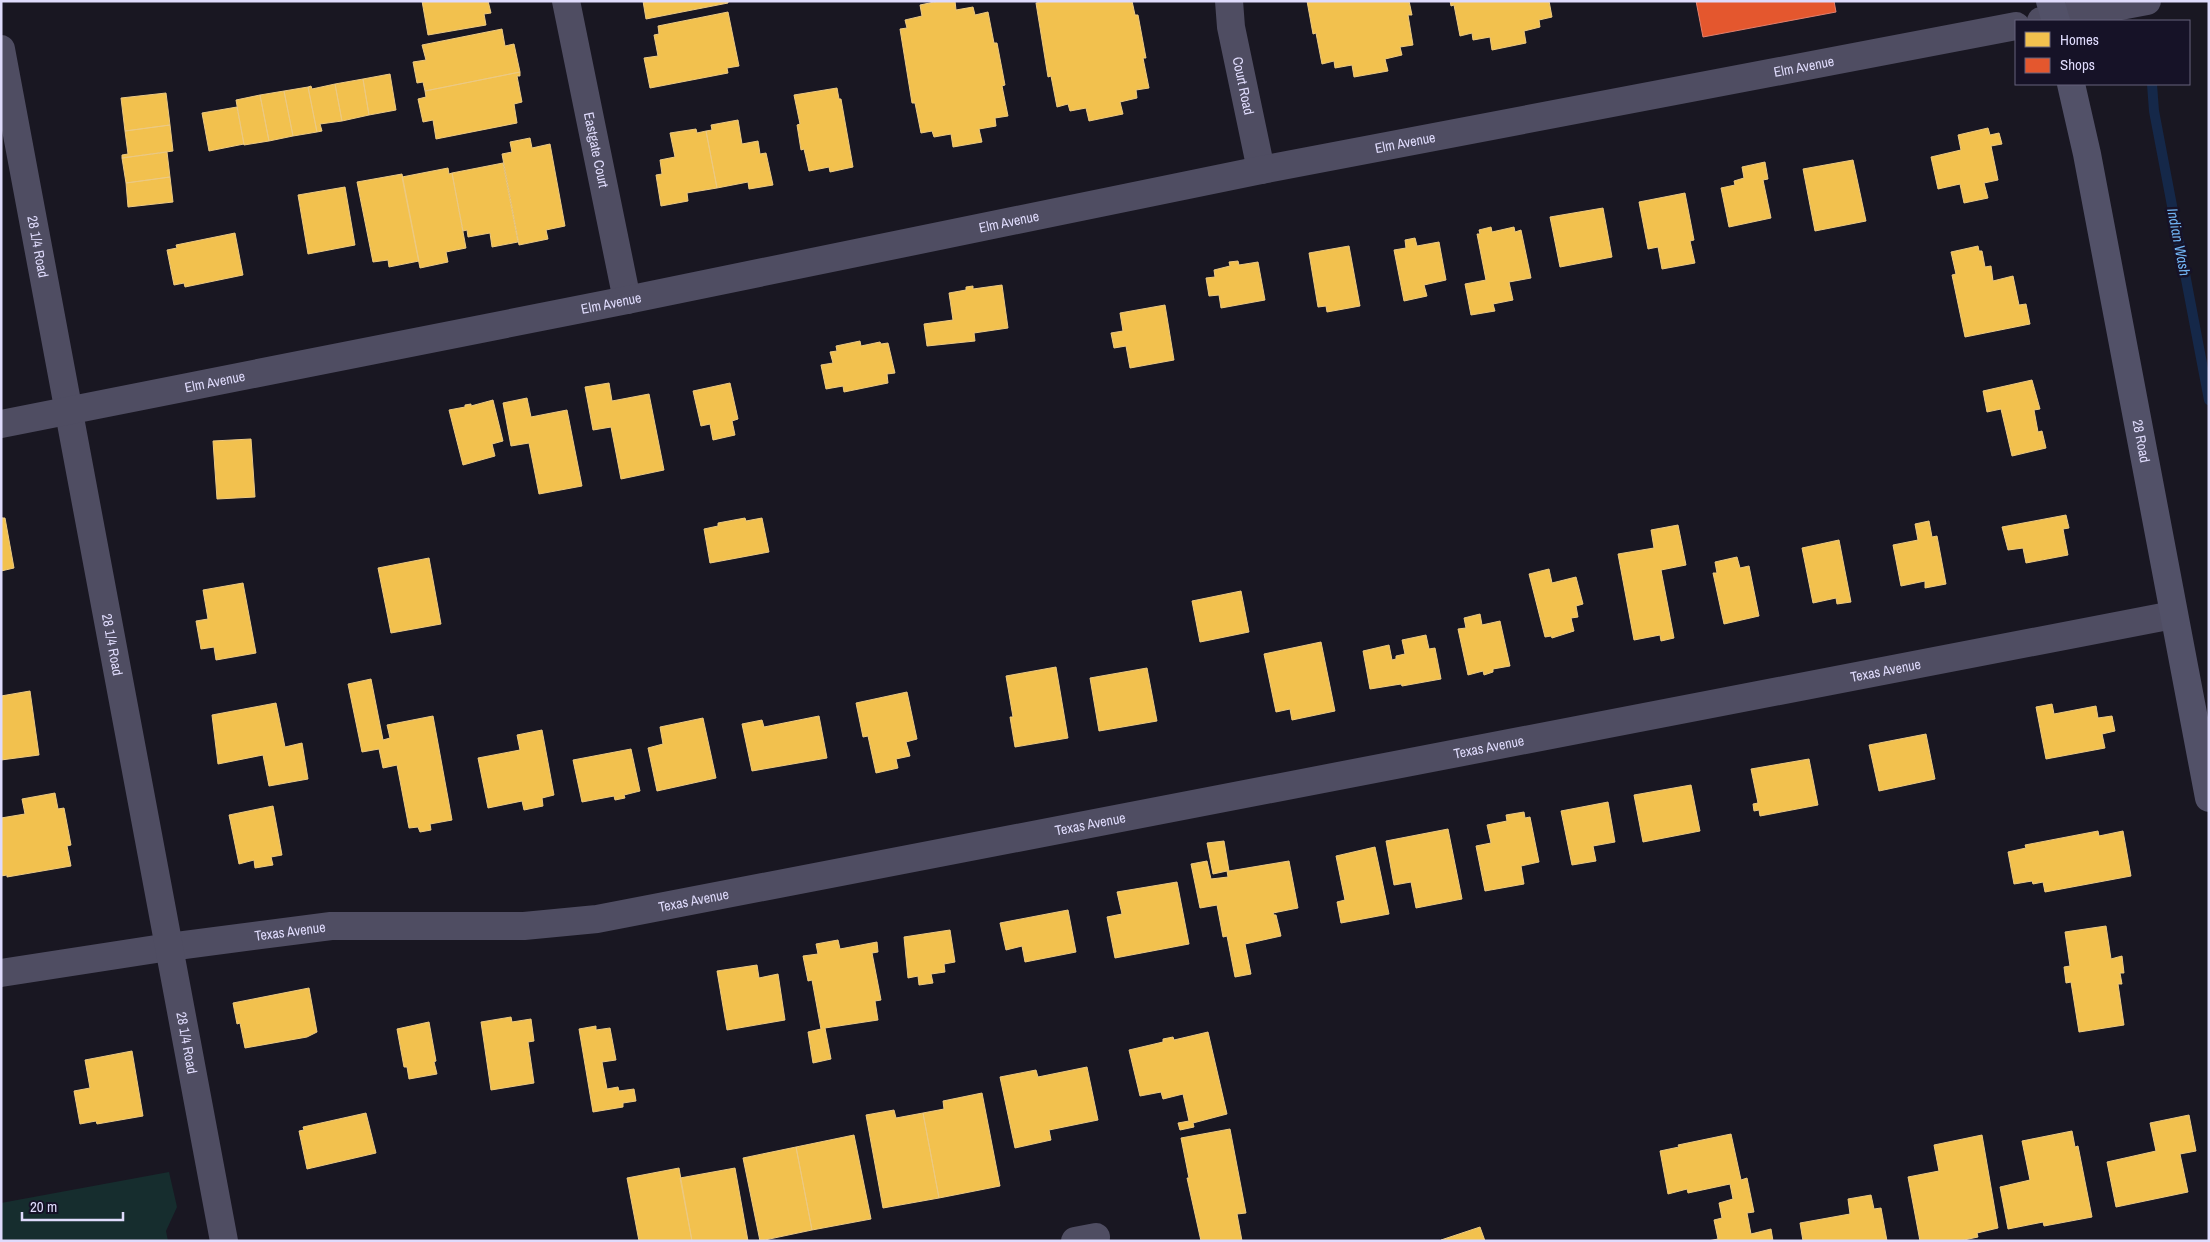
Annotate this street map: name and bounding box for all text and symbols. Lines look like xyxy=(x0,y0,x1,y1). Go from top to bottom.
legend xyxy=(2015,20,2190,85)
text: Homes xyxy=(2060,29,2099,50)
street label: Elm Avenue xyxy=(1772,52,1836,81)
text: Shops xyxy=(2060,54,2095,75)
street label: Court Road xyxy=(1228,55,1258,116)
street label: Eastgate Court xyxy=(580,111,613,189)
street label: Elm Avenue xyxy=(1373,128,1437,157)
water label: Indian Wash xyxy=(2162,206,2196,278)
street label: Elm Avenue xyxy=(977,207,1041,237)
street label: 28 1/4 Road xyxy=(23,214,53,279)
street label: Elm Avenue xyxy=(579,288,643,318)
street label: Elm Avenue xyxy=(183,367,247,396)
street label: 28 Road xyxy=(2128,418,2154,464)
street label: 28 1/4 Road xyxy=(98,612,127,677)
street label: Texas Avenue xyxy=(1849,655,1922,686)
street label: Texas Avenue xyxy=(1452,731,1526,763)
street label: Texas Avenue xyxy=(1053,808,1127,839)
street label: Texas Avenue xyxy=(657,885,730,916)
street label: Texas Avenue xyxy=(253,918,327,945)
street label: 28 1/4 Road xyxy=(172,1010,202,1075)
scale bar xyxy=(22,1190,124,1222)
text: 20 m xyxy=(30,1196,57,1217)

